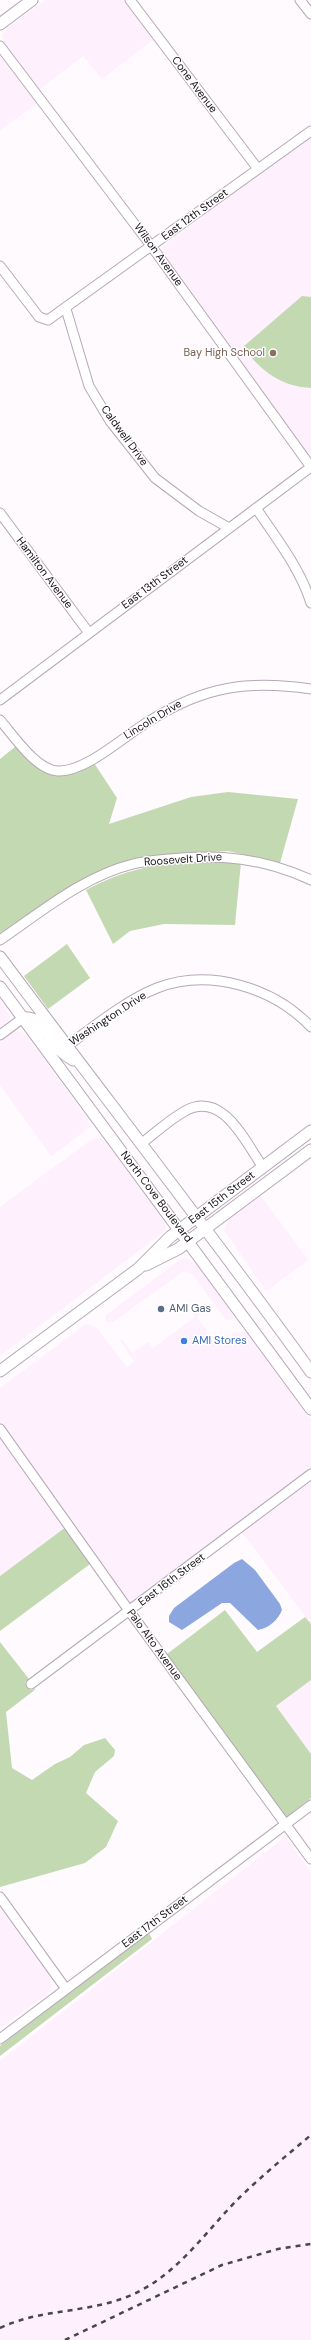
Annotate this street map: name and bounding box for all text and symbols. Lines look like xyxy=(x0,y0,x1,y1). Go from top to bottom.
street label: Cone Avenue xyxy=(168,54,220,116)
street label: East 12th Street xyxy=(159,186,231,244)
street label: Wilson Avenue xyxy=(131,221,185,289)
place label: Bay High School xyxy=(183,346,265,360)
marker: Bay High School xyxy=(268,348,278,358)
street label: Caldwell Drive xyxy=(98,403,150,469)
street label: Hamilton Avenue xyxy=(13,535,75,611)
street label: East 13th Street xyxy=(119,554,191,612)
street label: Lincoln Drive xyxy=(122,698,184,742)
street label: Roosevelt Drive xyxy=(143,851,223,869)
street label: Washington Drive xyxy=(67,989,149,1049)
street label: North Cove Boulevard xyxy=(117,1149,195,1245)
street label: East 15th Street xyxy=(186,1169,258,1227)
place label: AMI Gas xyxy=(169,1302,211,1316)
marker: AMI Gas xyxy=(156,1304,166,1314)
place label: AMI Stores xyxy=(192,1334,247,1348)
marker: AMI Stores xyxy=(179,1336,189,1346)
street label: East 16th Street xyxy=(136,1551,208,1609)
street label: Palo Alto Avenue xyxy=(124,1607,184,1683)
street label: East 17th Street xyxy=(120,1893,190,1951)

